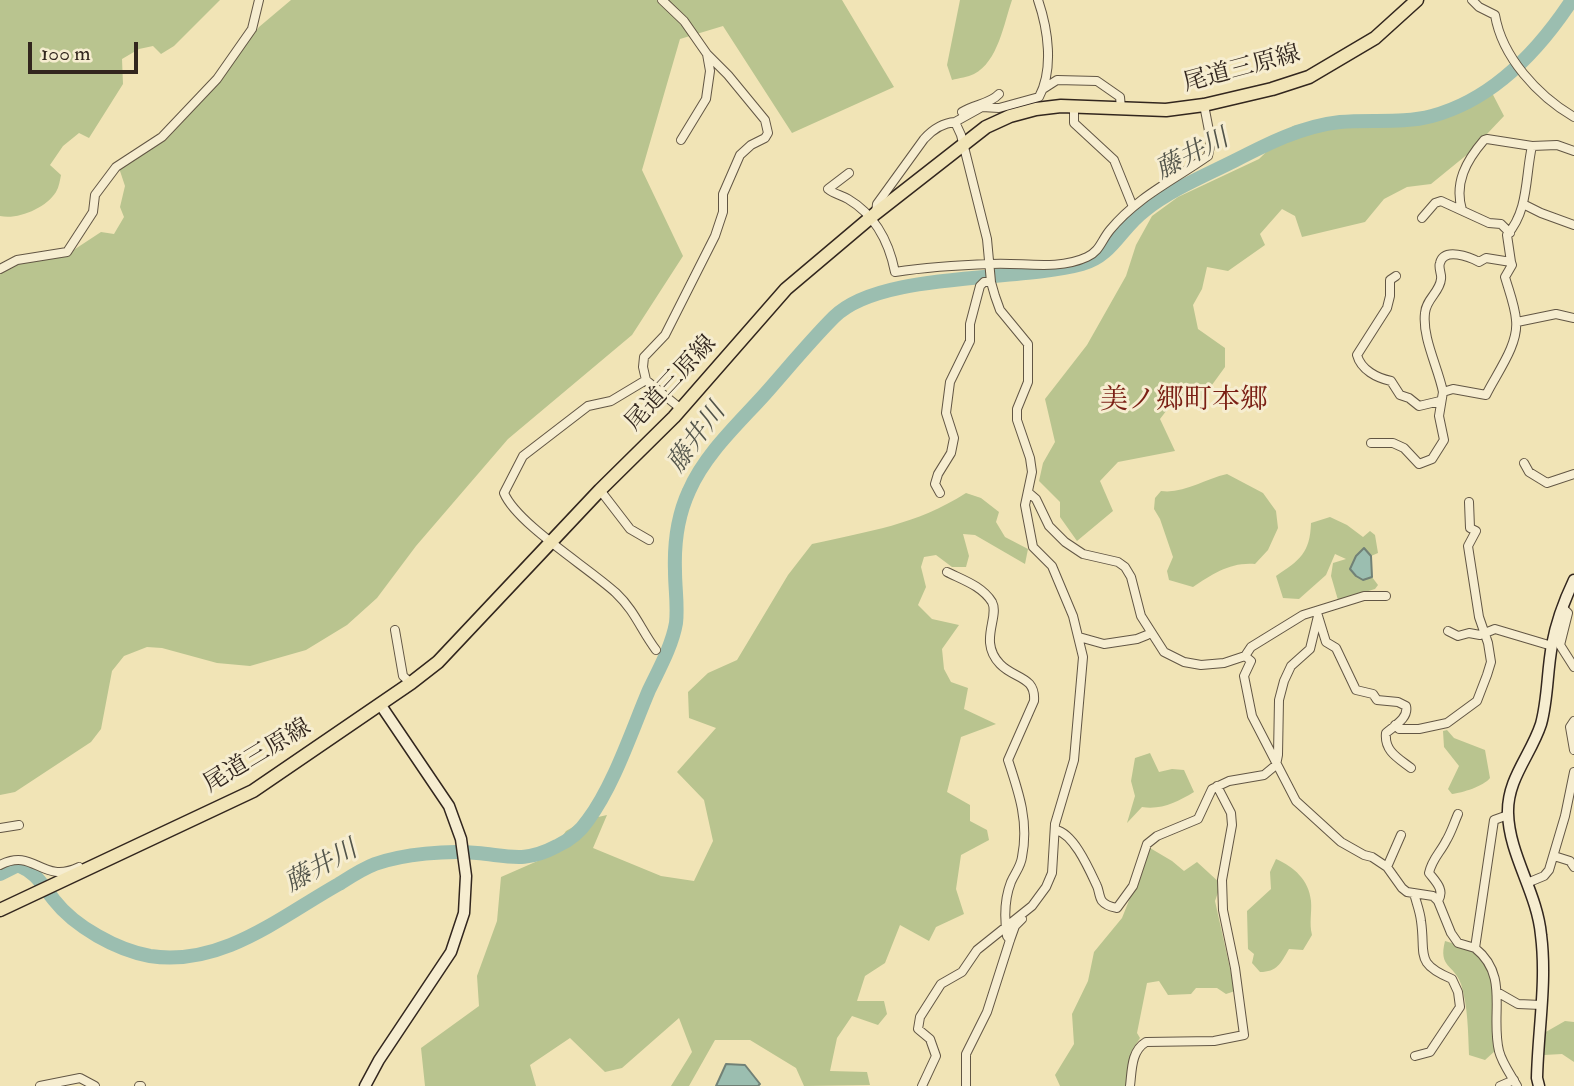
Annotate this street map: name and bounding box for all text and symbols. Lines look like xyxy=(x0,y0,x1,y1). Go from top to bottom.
scale bar xyxy=(32,28,142,72)
text: 100 m xyxy=(41,40,91,67)
street label: 尾道三原線 xyxy=(1180,41,1304,99)
water label: 藤井川 xyxy=(1151,124,1235,188)
street label: 尾道三原線 xyxy=(621,330,723,438)
district label: 美ノ郷町本郷 xyxy=(1100,385,1268,419)
water label: 藤井川 xyxy=(662,398,734,480)
street label: 尾道三原線 xyxy=(199,714,317,800)
water label: 藤井川 xyxy=(280,835,364,901)

